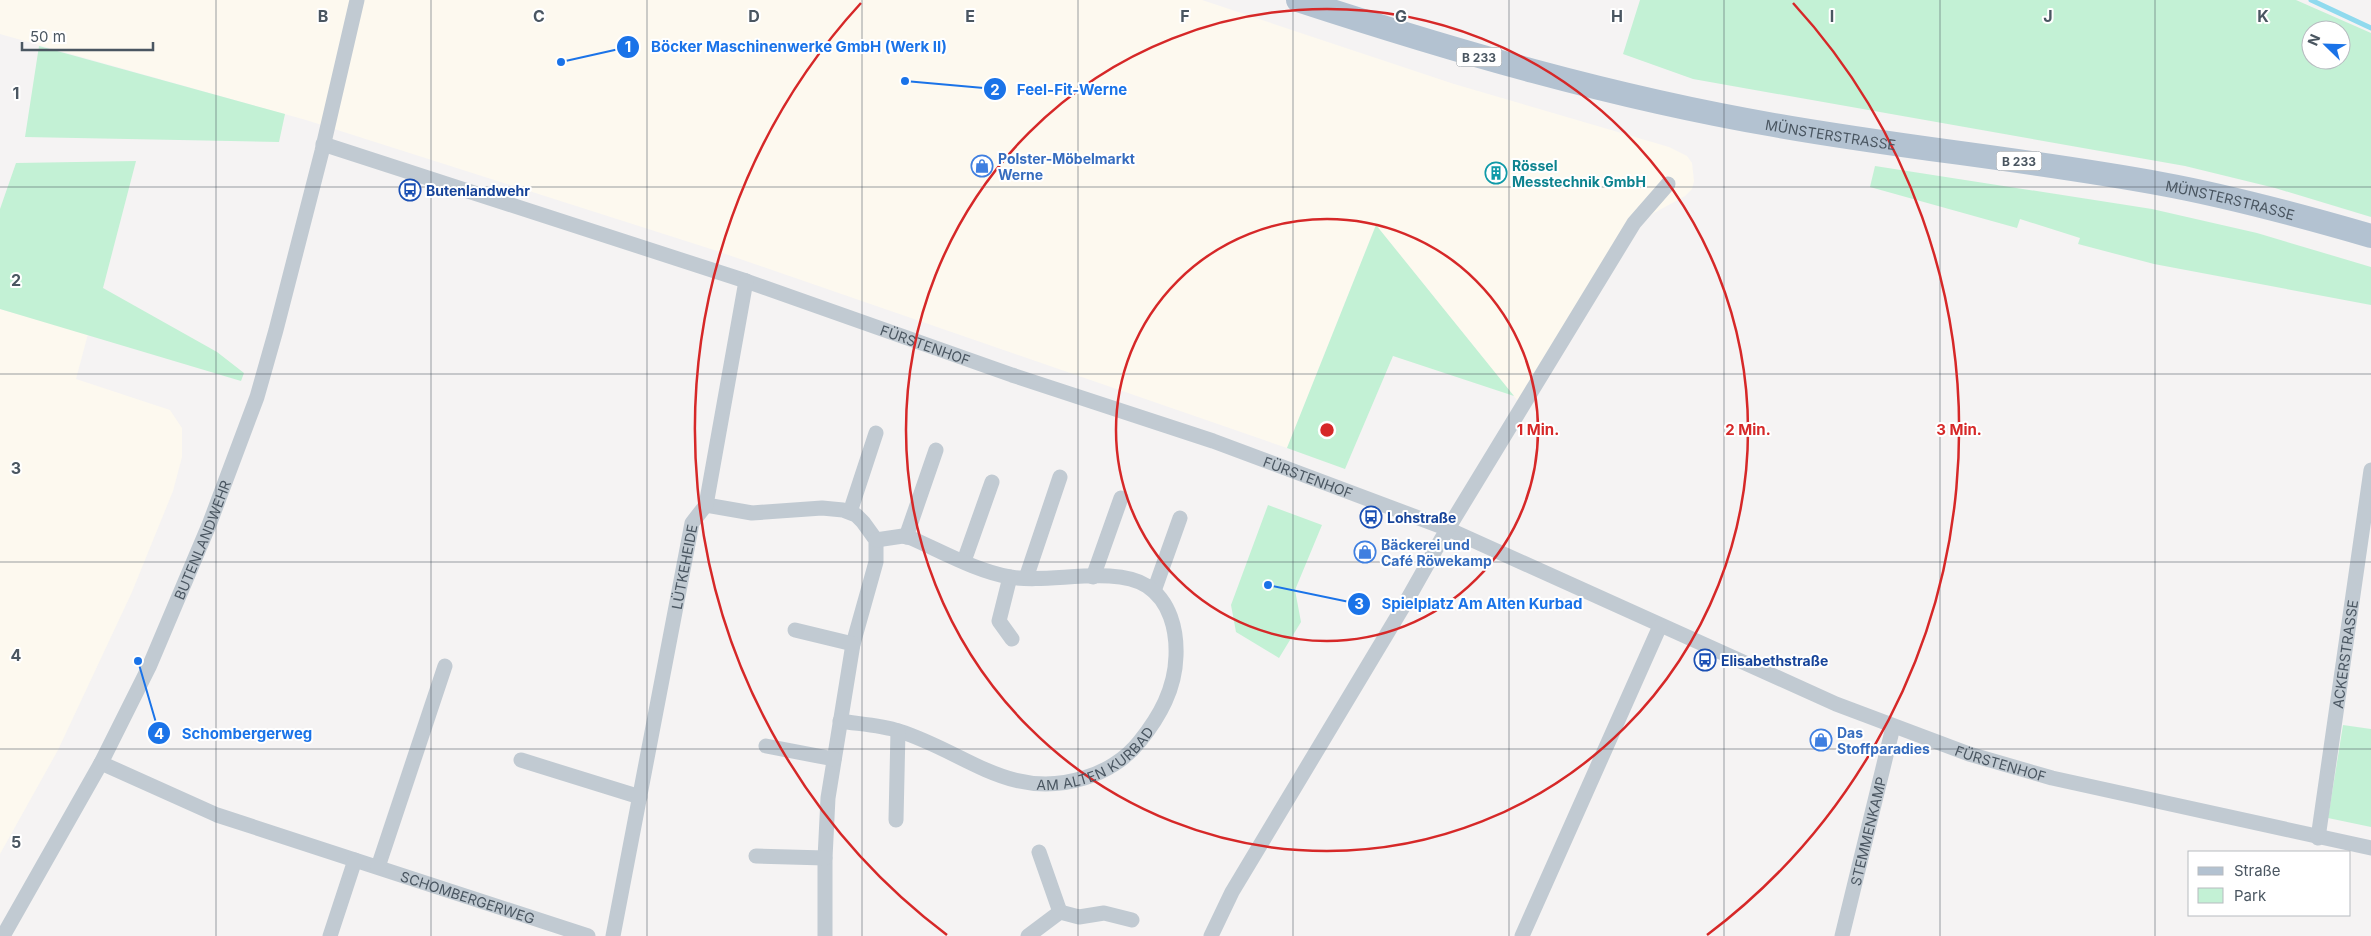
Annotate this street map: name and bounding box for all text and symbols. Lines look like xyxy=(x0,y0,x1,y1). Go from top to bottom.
text: B xyxy=(318,6,328,26)
text: C xyxy=(533,6,545,26)
text: D xyxy=(748,6,760,26)
text: E xyxy=(965,6,975,26)
text: F xyxy=(1180,6,1190,26)
text: G xyxy=(1395,6,1407,26)
text: H xyxy=(1611,6,1623,26)
text: I xyxy=(1830,6,1834,26)
text: J xyxy=(2043,6,2053,26)
text: K xyxy=(2257,6,2269,26)
scale bar xyxy=(22,20,154,52)
north arrow xyxy=(2301,20,2351,70)
text: 50 m xyxy=(30,27,66,46)
text: N xyxy=(2304,31,2323,48)
callout: Böcker Maschinenwerke GmbH (Werk II) xyxy=(616,32,957,62)
text: 1 xyxy=(625,37,631,56)
text: Böcker Maschinenwerke GmbH (Werk II) xyxy=(651,37,947,56)
road number: B 233 xyxy=(1456,48,1502,66)
callout: Feel-Fit-Werne xyxy=(982,74,1138,104)
text: 2 xyxy=(990,80,1000,99)
text: Feel-Fit-Werne xyxy=(1017,80,1127,99)
text: 1 xyxy=(13,83,19,103)
street label: MÜNSTERSTRASSE xyxy=(1764,115,1897,153)
place label: Polster-Möbelmarkt Werne xyxy=(998,150,1135,183)
road number: B 233 xyxy=(1996,152,2042,170)
shop icon: Polster-Möbelmarkt Werne xyxy=(970,154,994,178)
place label: Rössel Messtechnik GmbH xyxy=(1512,157,1646,190)
building icon: Rössel Messtechnik GmbH xyxy=(1484,161,1508,185)
street label: MÜNSTERSTRASSE xyxy=(2164,176,2297,223)
bus stop icon: Butenlandwehr xyxy=(398,178,422,202)
place label: Butenlandwehr xyxy=(426,182,530,199)
text: 2 xyxy=(11,270,21,290)
street label: FÜRSTENHOF xyxy=(878,321,973,368)
text: 1 Min. xyxy=(1517,420,1559,439)
text: 2 Min. xyxy=(1725,420,1771,439)
text: 3 Min. xyxy=(1936,420,1982,439)
centre of rings xyxy=(1318,421,1336,439)
street label: FÜRSTENHOF xyxy=(1261,452,1355,501)
text: 3 xyxy=(11,458,21,478)
street label: BUTENLANDWEHR xyxy=(170,478,234,602)
bus stop icon: Lohstraße xyxy=(1359,505,1383,529)
place label: Lohstraße xyxy=(1387,509,1456,526)
street label: LÜTKEHEIDE xyxy=(667,523,700,611)
place label: Bäckerei und Café Röwekamp xyxy=(1381,536,1492,569)
shop icon: Bäckerei und Café Röwekamp xyxy=(1353,540,1377,564)
callout: Spielplatz Am Alten Kurbad xyxy=(1347,589,1593,619)
text: 3 xyxy=(1354,594,1364,613)
text: Spielplatz Am Alten Kurbad xyxy=(1381,594,1583,613)
street label: ACKERSTRASSE xyxy=(2328,599,2361,709)
text: 4 xyxy=(11,645,22,665)
bus stop icon: Elisabethstraße xyxy=(1693,648,1717,672)
place label: Elisabethstraße xyxy=(1721,652,1828,669)
callout: Schombergerweg xyxy=(146,718,322,748)
street label: AM ALTEN KURBAD xyxy=(1036,723,1157,793)
text: 4 xyxy=(154,724,164,743)
text: Schombergerweg xyxy=(182,724,312,743)
place label: Das Stoffparadies xyxy=(1837,724,1930,757)
shop icon: Das Stoffparadies xyxy=(1809,728,1833,752)
street label: FÜRSTENHOF xyxy=(1953,741,2048,784)
street label: STEMMENKAMP xyxy=(1846,775,1889,887)
text: 5 xyxy=(11,832,21,852)
legend xyxy=(2188,851,2351,916)
text: Straße xyxy=(2234,861,2281,880)
street label: SCHOMBERGERWEG xyxy=(399,867,537,927)
text: Park xyxy=(2234,886,2267,905)

